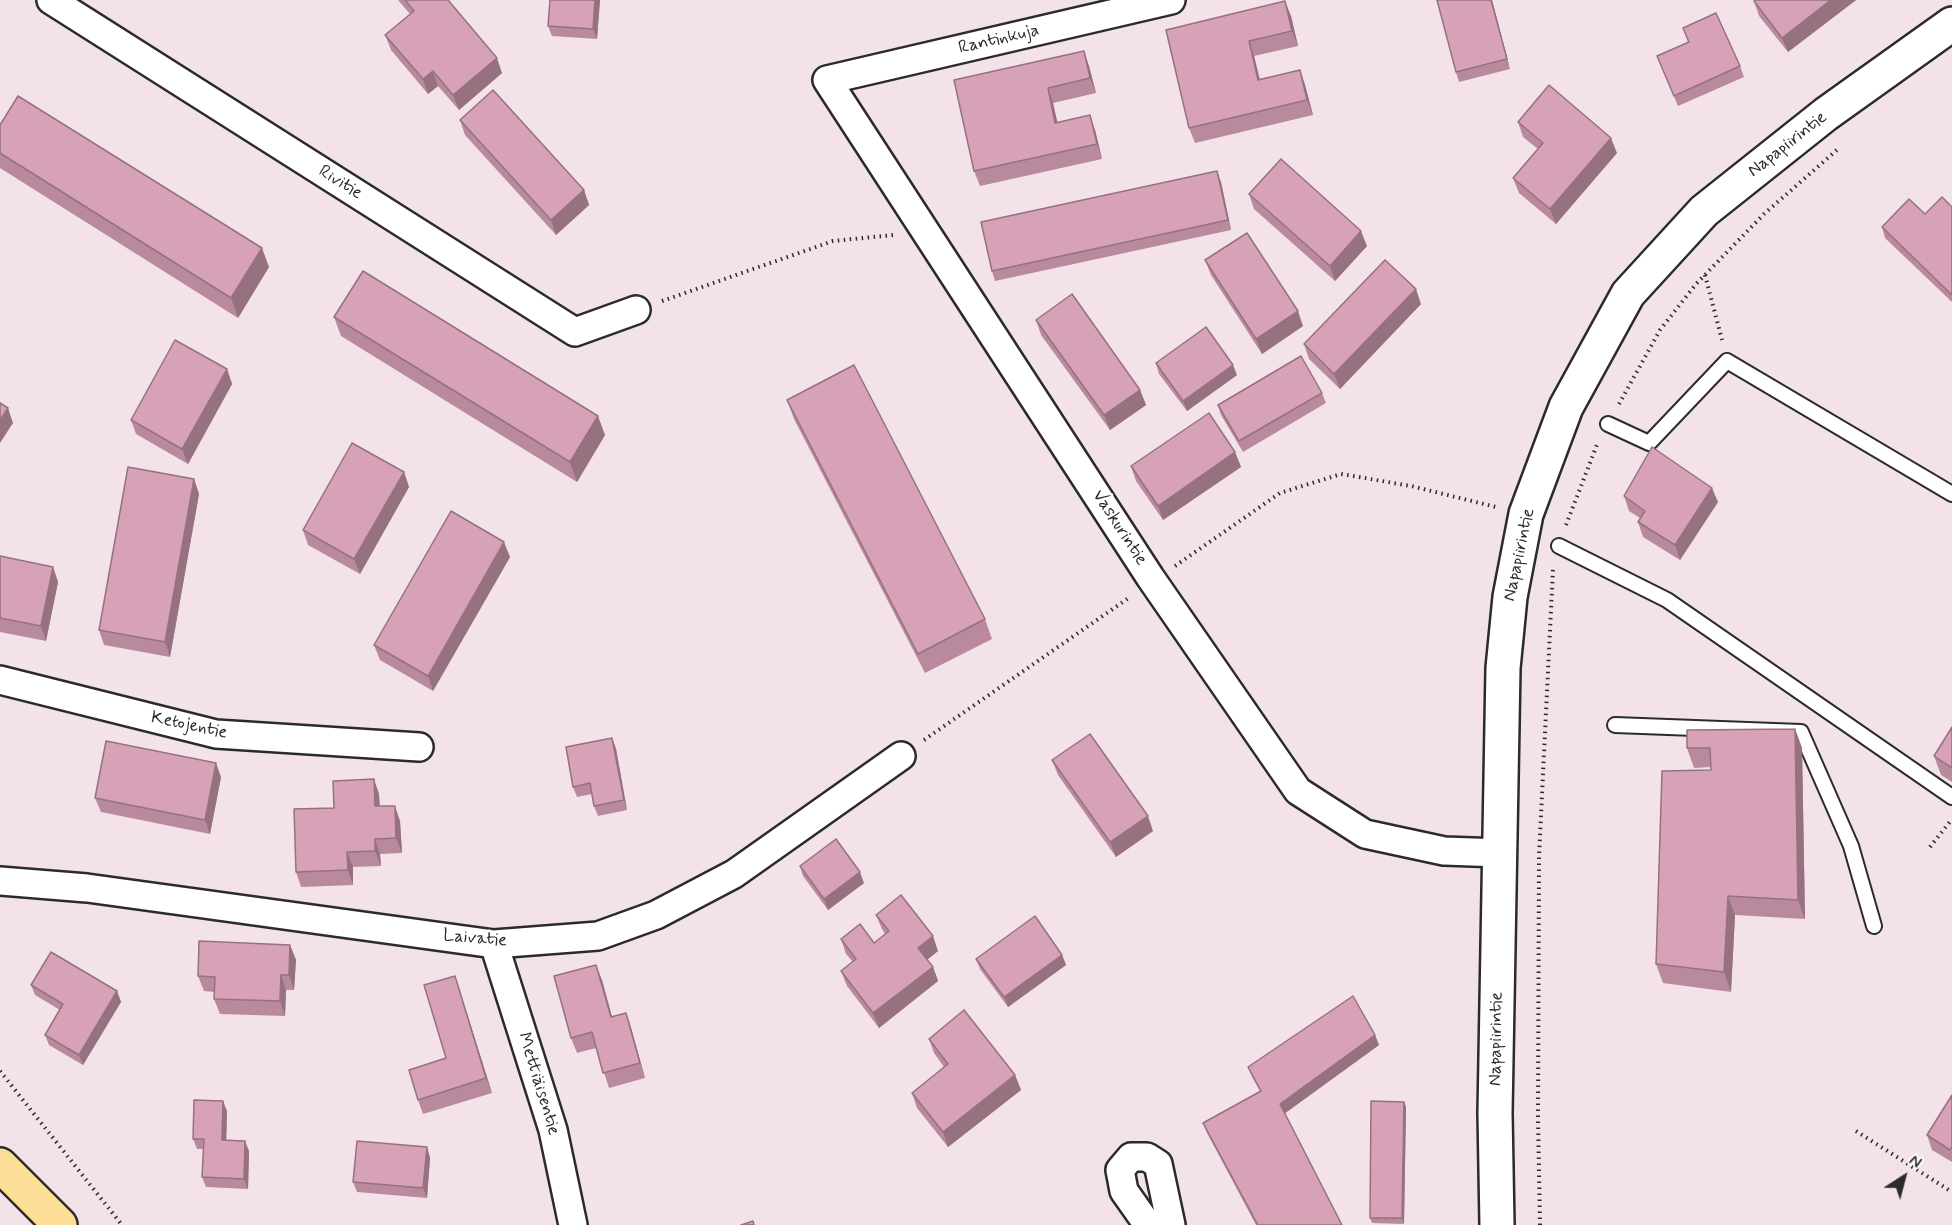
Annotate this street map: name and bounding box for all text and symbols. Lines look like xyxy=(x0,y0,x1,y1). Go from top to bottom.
street label: Rantinkuja xyxy=(957,20,1041,60)
street label: Napapiirintie xyxy=(1744,107,1832,183)
street label: Rivitie xyxy=(314,161,366,205)
street label: Vaskurintie xyxy=(1087,486,1151,570)
street label: Napapiirintie xyxy=(1500,507,1540,603)
street label: Ketojentie xyxy=(149,707,229,745)
street label: Laivatie xyxy=(442,925,508,953)
street label: Napapiirintie xyxy=(1485,992,1509,1086)
street label: Mettiäisentie xyxy=(512,1030,564,1138)
north arrow xyxy=(1874,1147,1934,1207)
text: N xyxy=(1904,1150,1925,1174)

